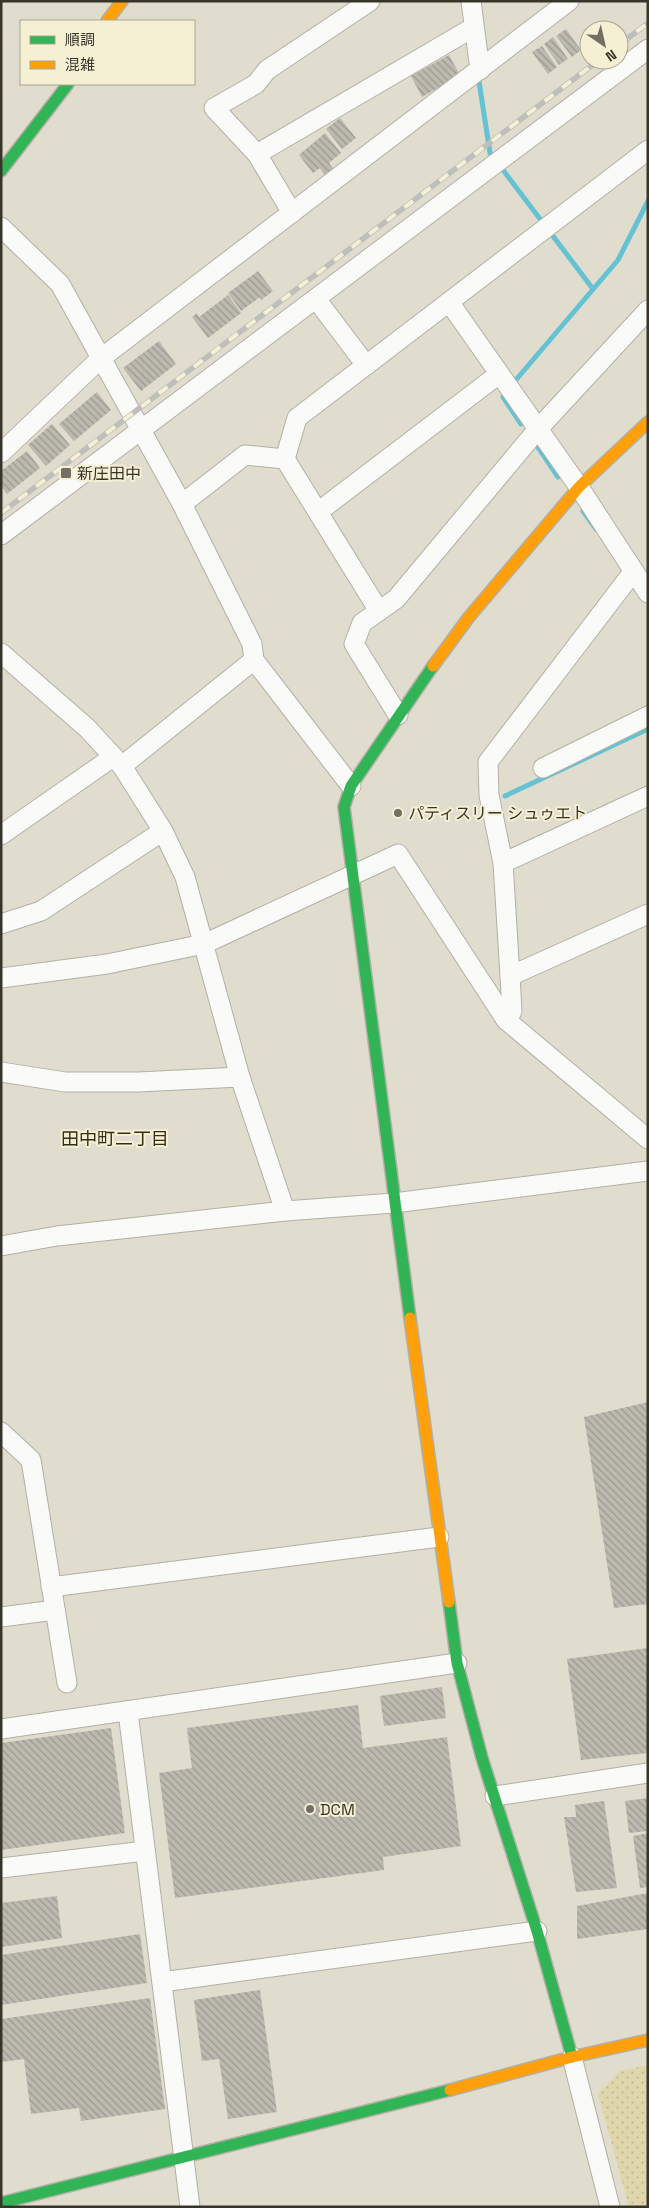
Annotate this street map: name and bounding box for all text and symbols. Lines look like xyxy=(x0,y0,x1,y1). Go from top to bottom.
legend xyxy=(20,20,195,85)
north arrow xyxy=(579,20,629,70)
text: 順調 xyxy=(65,30,95,49)
text: N xyxy=(602,46,620,66)
text: 混雑 xyxy=(65,55,95,74)
place label: 新庄田中 xyxy=(77,463,141,484)
marker: 新庄田中 xyxy=(59,466,73,480)
place label: パティスリー シュゥエト xyxy=(408,803,587,824)
marker: パティスリー シュゥエト xyxy=(392,807,404,819)
district label: 田中町二丁目 xyxy=(61,1127,169,1150)
place label: DCM xyxy=(320,1799,355,1820)
marker: DCM xyxy=(304,1803,316,1815)

